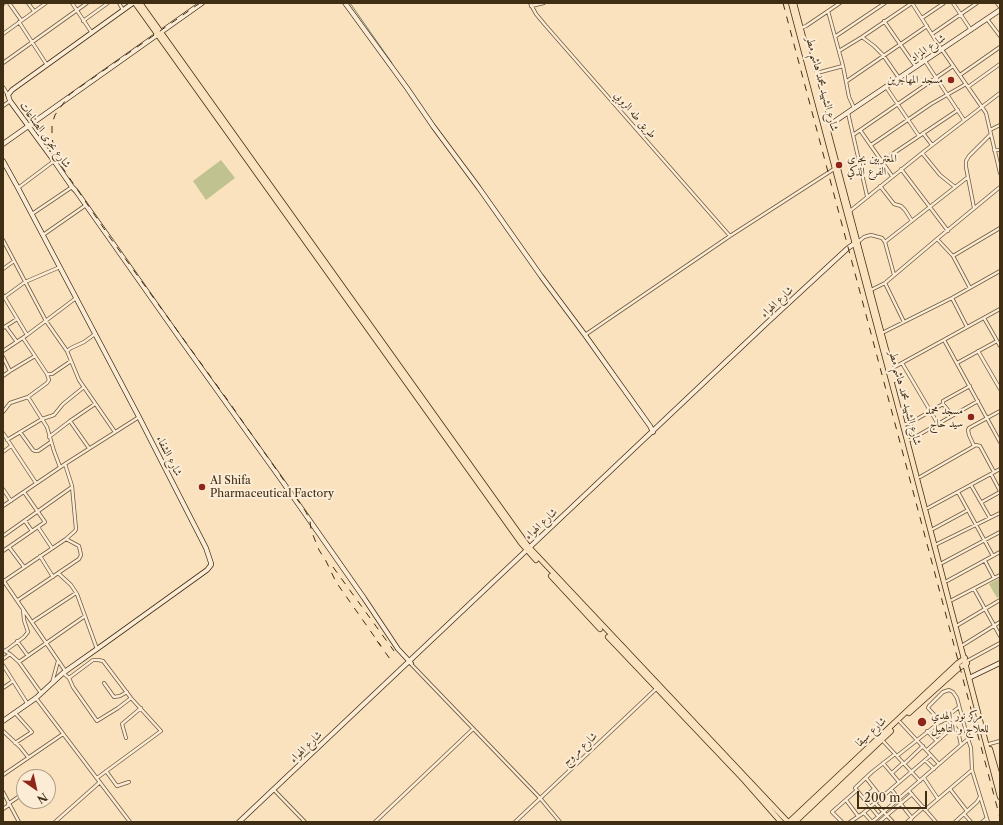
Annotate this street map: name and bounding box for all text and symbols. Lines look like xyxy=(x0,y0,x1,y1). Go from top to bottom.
street label: شارع المزاد xyxy=(908,32,948,64)
street label: شارع الشهيد محمد هاشم مطر xyxy=(803,35,841,133)
place label: مسجد المهاجرين xyxy=(887,73,943,87)
marker: مسجد المهاجرين xyxy=(946,75,956,85)
street label: طريق طه الروبي xyxy=(611,89,659,141)
street label: شارع بحرى الصناعات xyxy=(17,99,73,171)
place label: المغتربين بحري الفرع الذكي xyxy=(847,152,897,178)
marker: المغتربين بحري الفرع الذكي xyxy=(834,160,844,170)
street label: شارع الهواء xyxy=(758,284,796,320)
street label: شارع الشهيد محمد هاشم مطر xyxy=(886,349,924,447)
place label: مسجد محمد سيد حاج xyxy=(925,404,963,430)
marker: مسجد محمد سيد حاج xyxy=(966,412,976,422)
street label: شارع الشفاء xyxy=(153,434,185,478)
place label: Al Shifa Pharmaceutical Factory xyxy=(210,474,334,500)
marker: Al Shifa Pharmaceutical Factory xyxy=(197,482,207,492)
street label: شارع الهواء xyxy=(522,506,560,542)
place label: مركز نور الهدي للعلاج و التاهيل xyxy=(931,709,989,735)
street label: شارع سيقا xyxy=(853,714,889,750)
marker: مركز نور الهدي للعلاج و التاهيل xyxy=(916,716,928,728)
street label: شارع الهواء xyxy=(287,728,325,766)
street label: شارع مروج xyxy=(560,730,600,768)
north arrow xyxy=(16,769,56,809)
scale bar xyxy=(859,783,929,809)
text: N xyxy=(34,790,50,807)
text: 200 m xyxy=(864,790,901,805)

